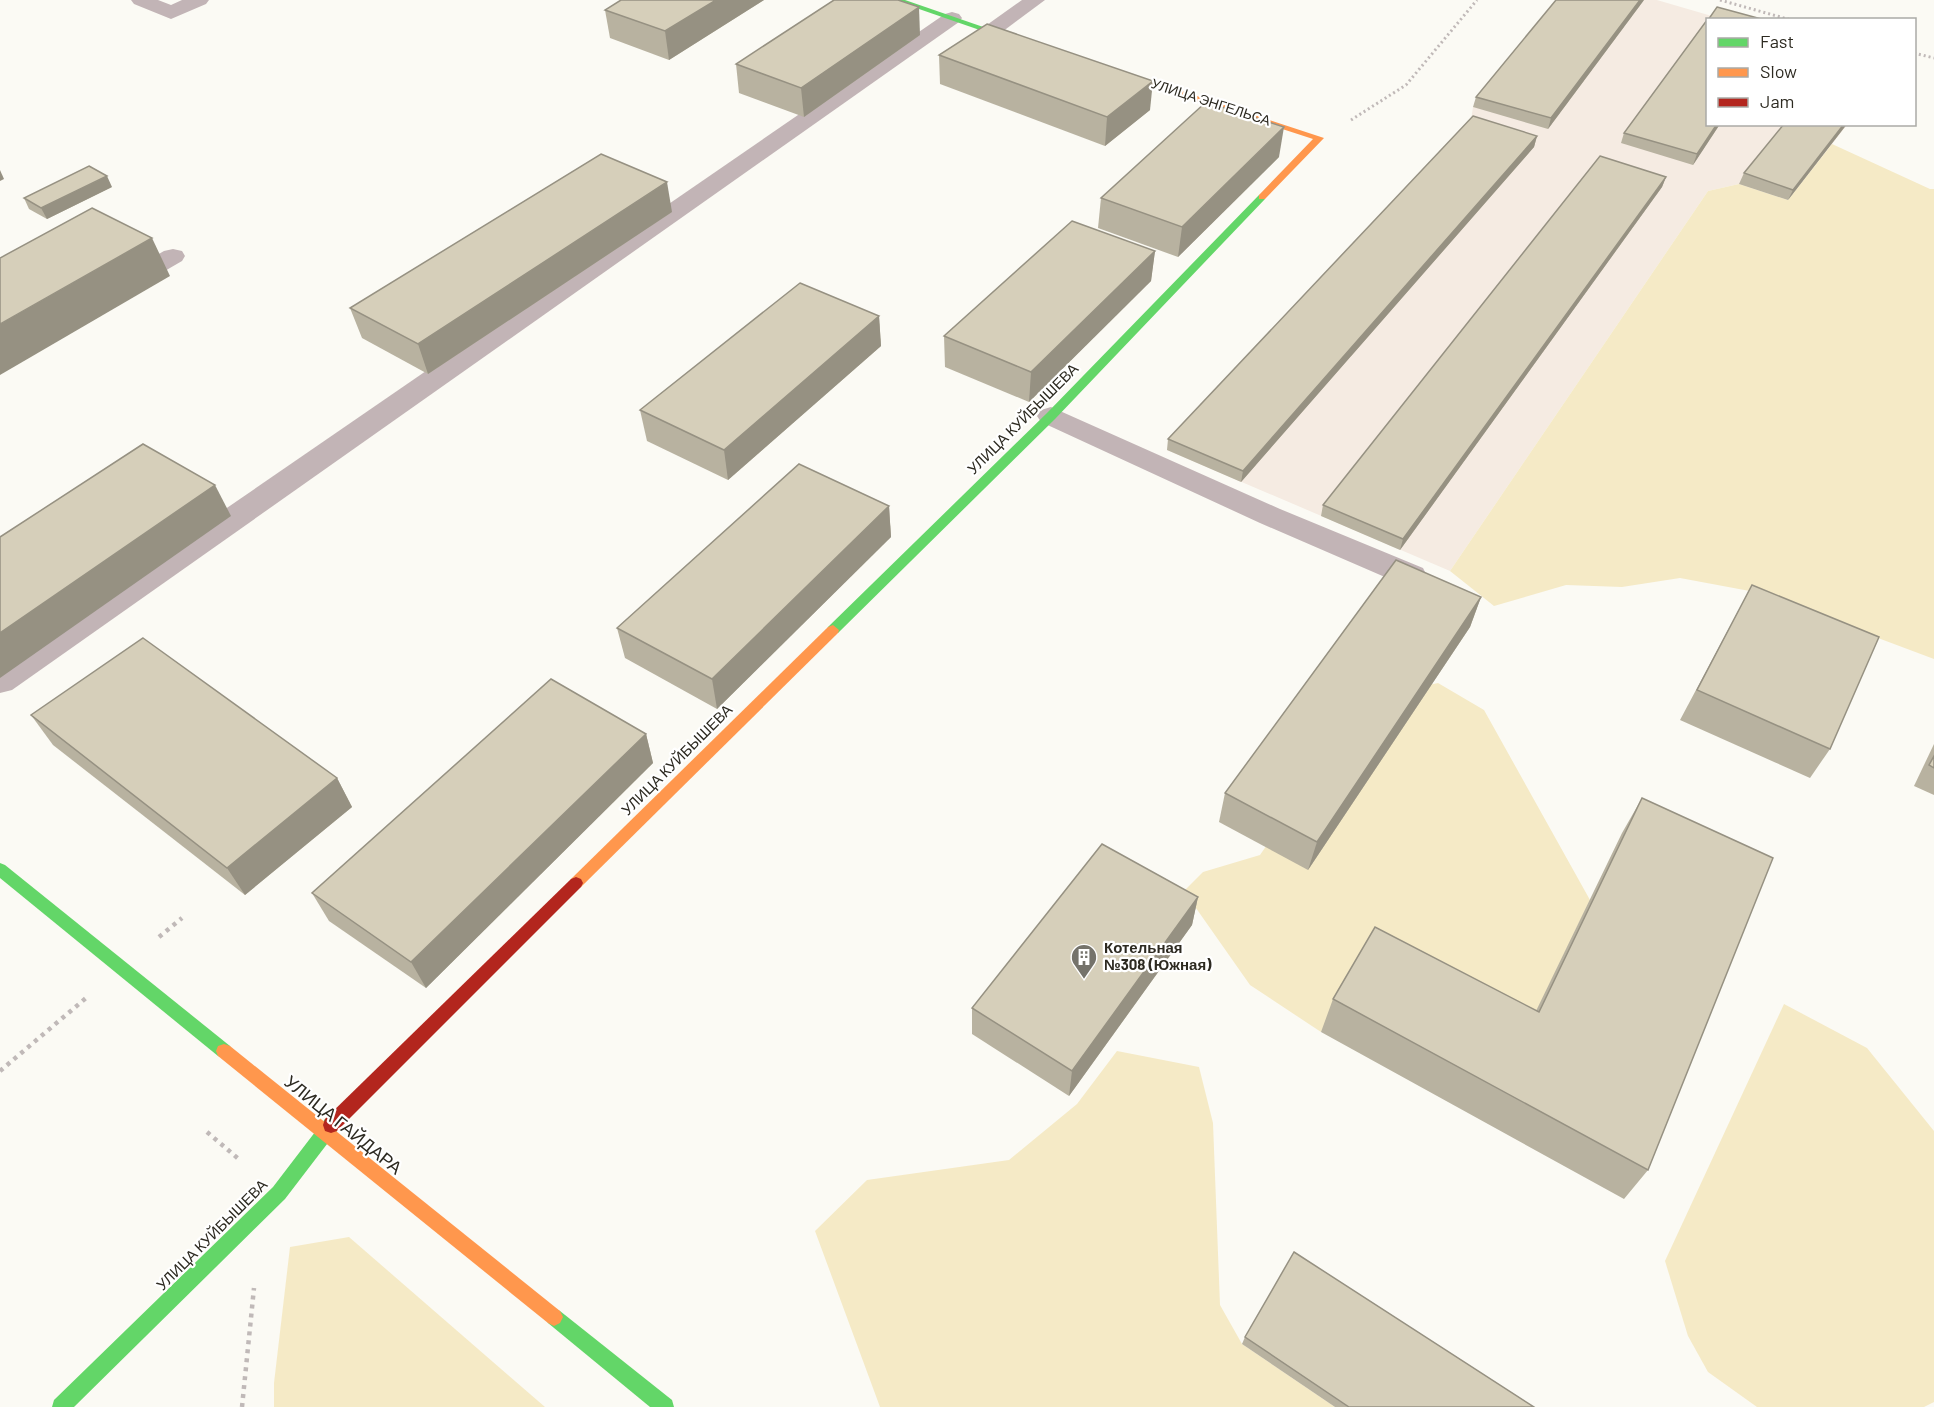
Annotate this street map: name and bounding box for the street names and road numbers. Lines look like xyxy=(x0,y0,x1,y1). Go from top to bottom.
street label: УЛИЦА ЭНГЕЛЬСА xyxy=(1149,74,1274,129)
street label: УЛИЦА КУЙБЫШЕВА xyxy=(963,359,1081,477)
street label: УЛИЦА КУЙБЫШЕВА xyxy=(617,700,735,818)
street label: УЛИЦА ГАЙДАРА xyxy=(280,1070,407,1178)
street label: УЛИЦА КУЙБЫШЕВА xyxy=(152,1175,270,1293)

